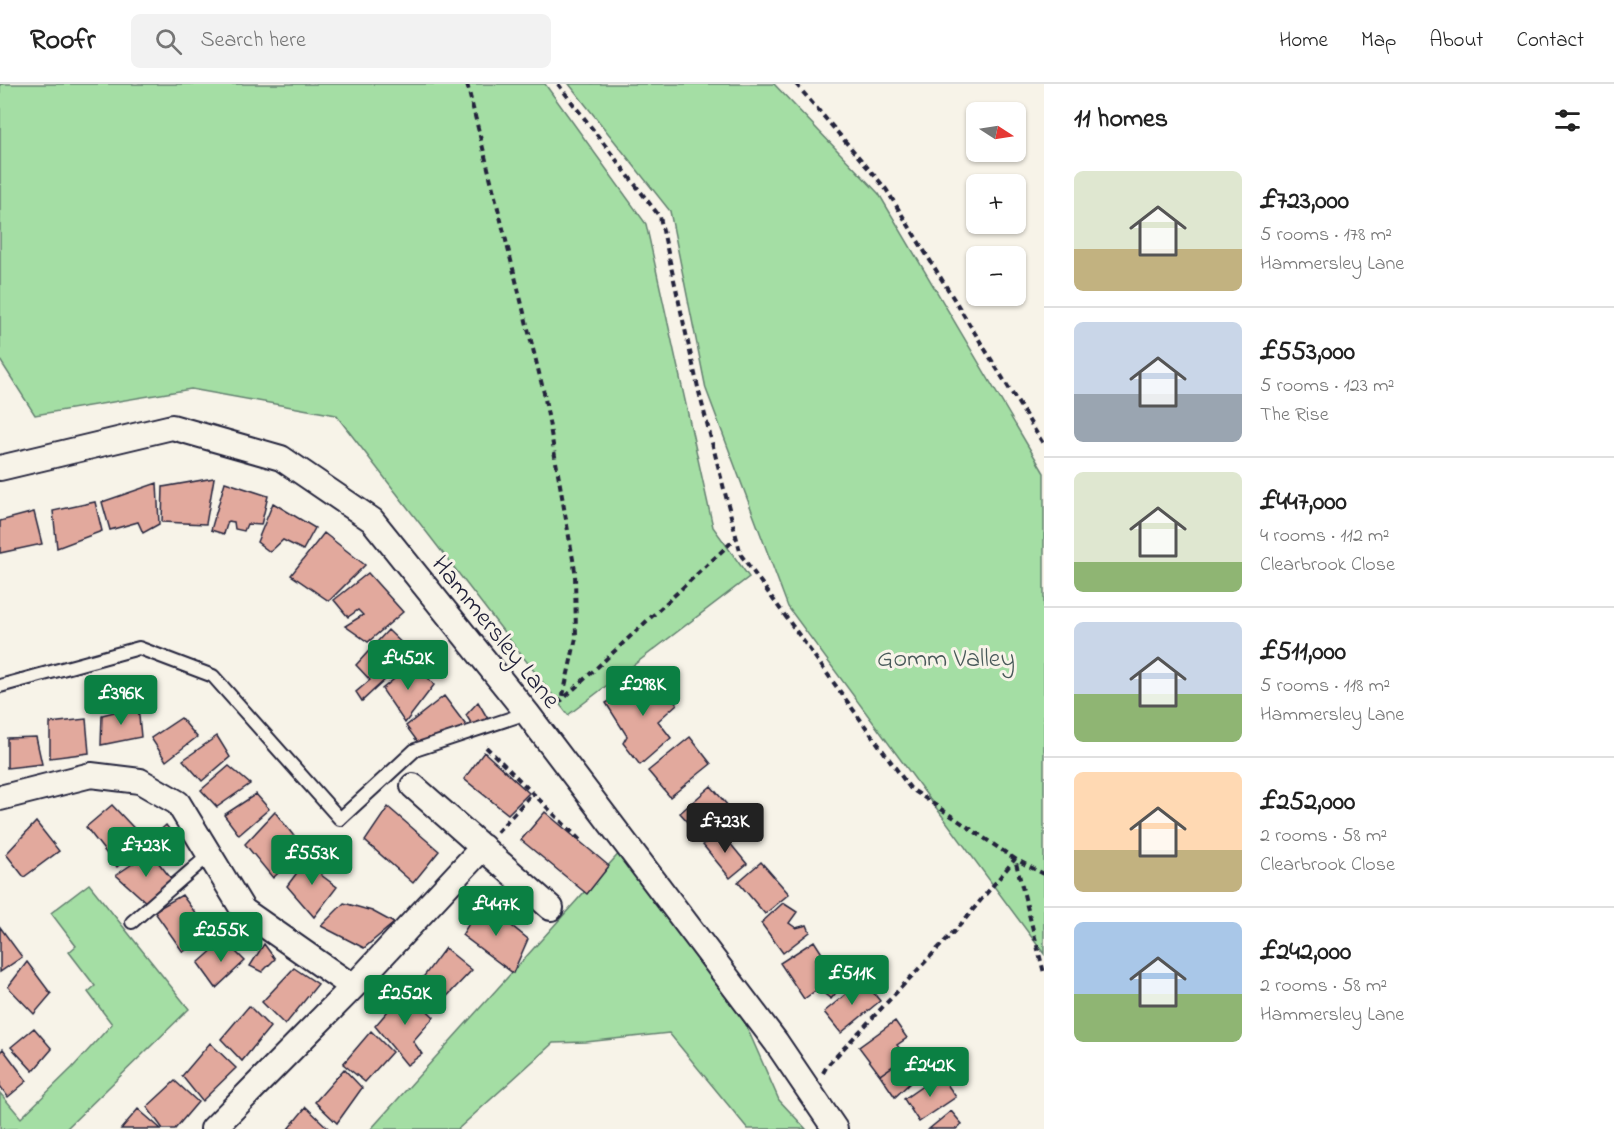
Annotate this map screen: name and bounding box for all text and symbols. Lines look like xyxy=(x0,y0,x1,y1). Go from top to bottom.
search box xyxy=(131,14,551,68)
text: Roofr xyxy=(30,21,95,62)
icon: search xyxy=(152,25,185,58)
text: Search here xyxy=(200,25,306,57)
text: Home xyxy=(1279,26,1328,56)
text: Map xyxy=(1361,26,1396,56)
text: About xyxy=(1429,26,1483,56)
text: Contact xyxy=(1516,26,1584,56)
text: 11 homes xyxy=(1074,101,1168,139)
north arrow xyxy=(966,102,1026,162)
map controls xyxy=(966,102,1026,306)
icon: filters xyxy=(1551,104,1584,137)
button: + xyxy=(966,174,1026,234)
text: £723,000 xyxy=(1260,183,1349,221)
icon: home xyxy=(1122,195,1194,267)
text: 5 rooms · 178 m² xyxy=(1260,221,1392,250)
button: − xyxy=(966,246,1026,306)
text: Hammersley Lane xyxy=(1260,250,1404,279)
text: £553,000 xyxy=(1260,334,1355,372)
icon: home xyxy=(1122,346,1194,418)
text: 5 rooms · 123 m² xyxy=(1260,372,1394,401)
text: The Rise xyxy=(1260,401,1329,430)
text: £447,000 xyxy=(1260,484,1347,522)
icon: home xyxy=(1122,496,1194,568)
text: 4 rooms · 112 m² xyxy=(1260,522,1389,551)
street label: Hammersley Lane xyxy=(421,548,569,718)
text: Clearbrook Close xyxy=(1260,551,1395,580)
text: £511,000 xyxy=(1260,634,1346,672)
pin: £452K xyxy=(366,640,450,691)
park label: Gomm Valley xyxy=(877,641,1015,679)
text: £452K xyxy=(382,645,434,674)
icon: home xyxy=(1122,646,1194,718)
pin: £298K xyxy=(601,666,685,717)
text: £298K xyxy=(620,671,666,700)
text: 5 rooms · 118 m² xyxy=(1260,672,1390,701)
pin: £396K xyxy=(79,675,163,726)
text: £396K xyxy=(98,680,144,709)
text: Hammersley Lane xyxy=(1260,701,1404,730)
text: £252,000 xyxy=(1260,784,1355,822)
icon: home xyxy=(1122,796,1194,868)
pin: £723K xyxy=(683,803,767,854)
text: £723K xyxy=(701,808,749,837)
text: 2 rooms · 58 m² xyxy=(1260,822,1387,851)
pin: £723K xyxy=(104,827,188,878)
text: £723K xyxy=(122,832,170,861)
pin: £553K xyxy=(270,835,354,886)
text: £553K xyxy=(285,840,339,869)
text: Clearbrook Close xyxy=(1260,851,1395,880)
pin: £447K xyxy=(454,886,538,937)
text: £447K xyxy=(472,891,520,920)
pin: £255K xyxy=(179,912,263,963)
text: £255K xyxy=(193,917,249,946)
text: £242,000 xyxy=(1260,934,1351,972)
icon: home xyxy=(1122,946,1194,1018)
pin: £511K xyxy=(810,955,894,1006)
text: £511K xyxy=(829,960,875,989)
text: 2 rooms · 58 m² xyxy=(1260,972,1387,1001)
pin: £252K xyxy=(363,975,447,1026)
text: £252K xyxy=(378,980,432,1009)
text: Hammersley Lane xyxy=(1260,1001,1404,1030)
pin: £242K xyxy=(888,1047,972,1098)
text: £242K xyxy=(905,1052,955,1081)

